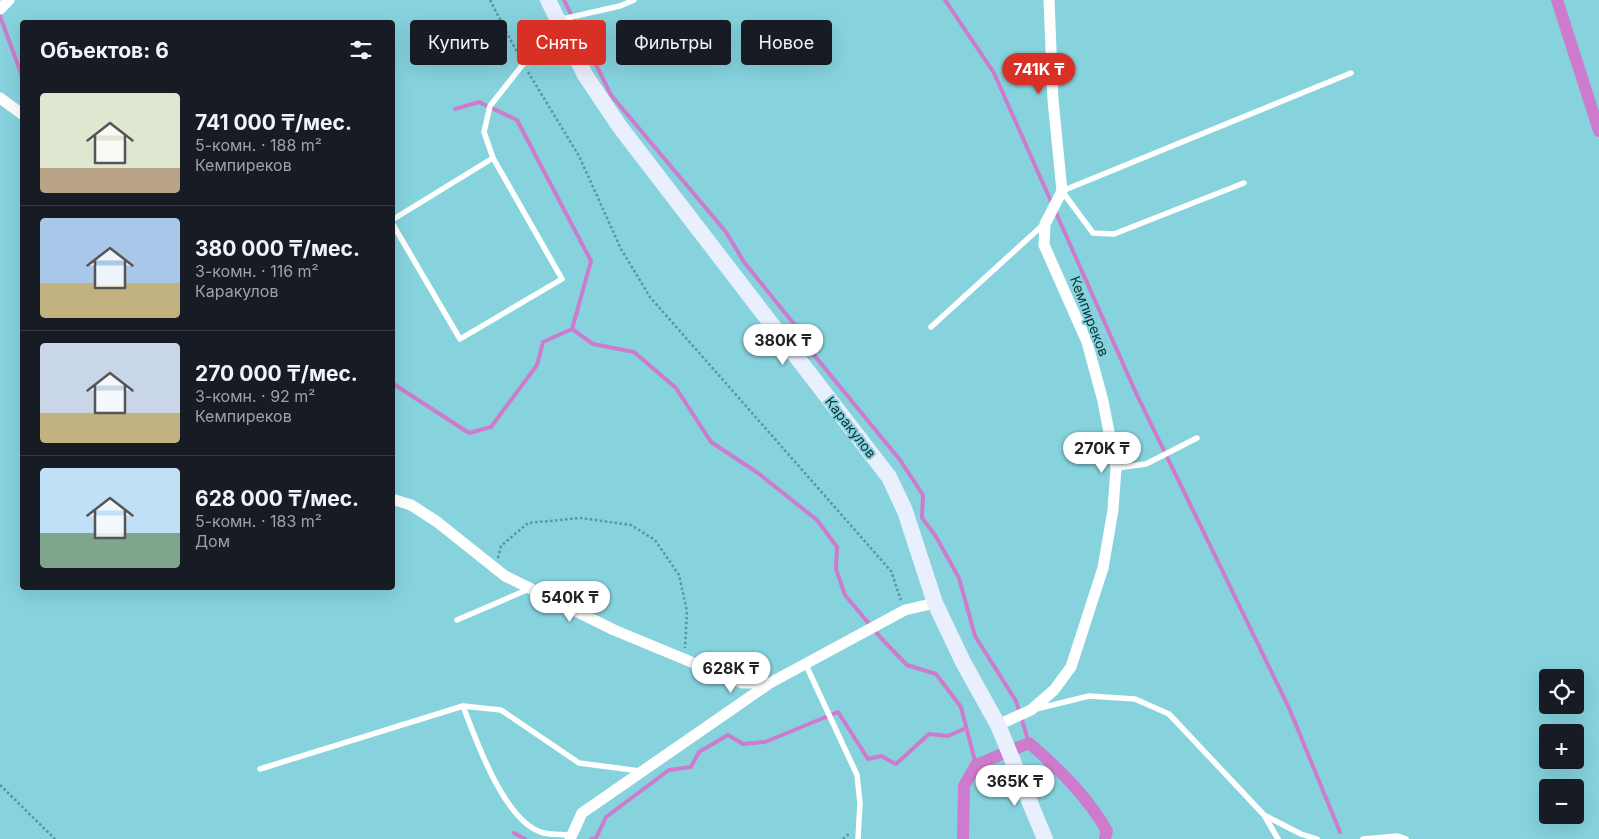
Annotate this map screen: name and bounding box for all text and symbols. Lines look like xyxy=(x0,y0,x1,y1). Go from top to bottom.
chip: Купить xyxy=(410,20,507,65)
chip: Снять xyxy=(517,20,606,65)
chip: Фильтры xyxy=(616,20,731,65)
chip: Новое xyxy=(741,20,832,65)
icon: filters xyxy=(347,36,375,64)
text: Объектов: 6 xyxy=(40,38,169,63)
pin: 741K ₸ xyxy=(998,52,1080,95)
text: 741K ₸ xyxy=(1013,59,1065,79)
text: 741 000 ₸/мес. xyxy=(195,110,352,135)
icon: home xyxy=(80,113,140,173)
text: 5-комн. · 188 m² xyxy=(195,135,322,155)
text: Кемпиреков xyxy=(195,155,292,175)
text: 380 000 ₸/мес. xyxy=(195,236,360,261)
icon: home xyxy=(80,238,140,298)
text: 3-комн. · 116 m² xyxy=(195,261,319,281)
street label: Кемпиреков xyxy=(1067,273,1113,359)
text: Каракулов xyxy=(195,281,278,301)
pin: 380K ₸ xyxy=(742,324,824,366)
text: 380K ₸ xyxy=(754,330,812,350)
text: 270 000 ₸/мес. xyxy=(195,361,358,386)
icon: home xyxy=(80,363,140,423)
text: 3-комн. · 92 m² xyxy=(195,386,315,406)
street label: Каракулов xyxy=(822,393,880,461)
text: Кемпиреков xyxy=(195,406,292,426)
pin: 270K ₸ xyxy=(1061,432,1143,474)
text: 270K ₸ xyxy=(1074,438,1130,458)
text: 628 000 ₸/мес. xyxy=(195,486,359,511)
icon: home xyxy=(80,488,140,548)
text: 5-комн. · 183 m² xyxy=(195,511,322,531)
text: Дом xyxy=(195,531,230,551)
pin: 540K ₸ xyxy=(529,580,611,623)
text: 540K ₸ xyxy=(541,587,599,607)
pin: 628K ₸ xyxy=(690,652,772,694)
text: 628K ₸ xyxy=(703,658,759,678)
map controls xyxy=(1539,669,1584,824)
button: locate xyxy=(1539,669,1584,714)
button: + xyxy=(1539,724,1584,769)
pin: 365K ₸ xyxy=(974,764,1056,807)
text: 365K ₸ xyxy=(987,771,1043,791)
button: − xyxy=(1539,779,1584,824)

